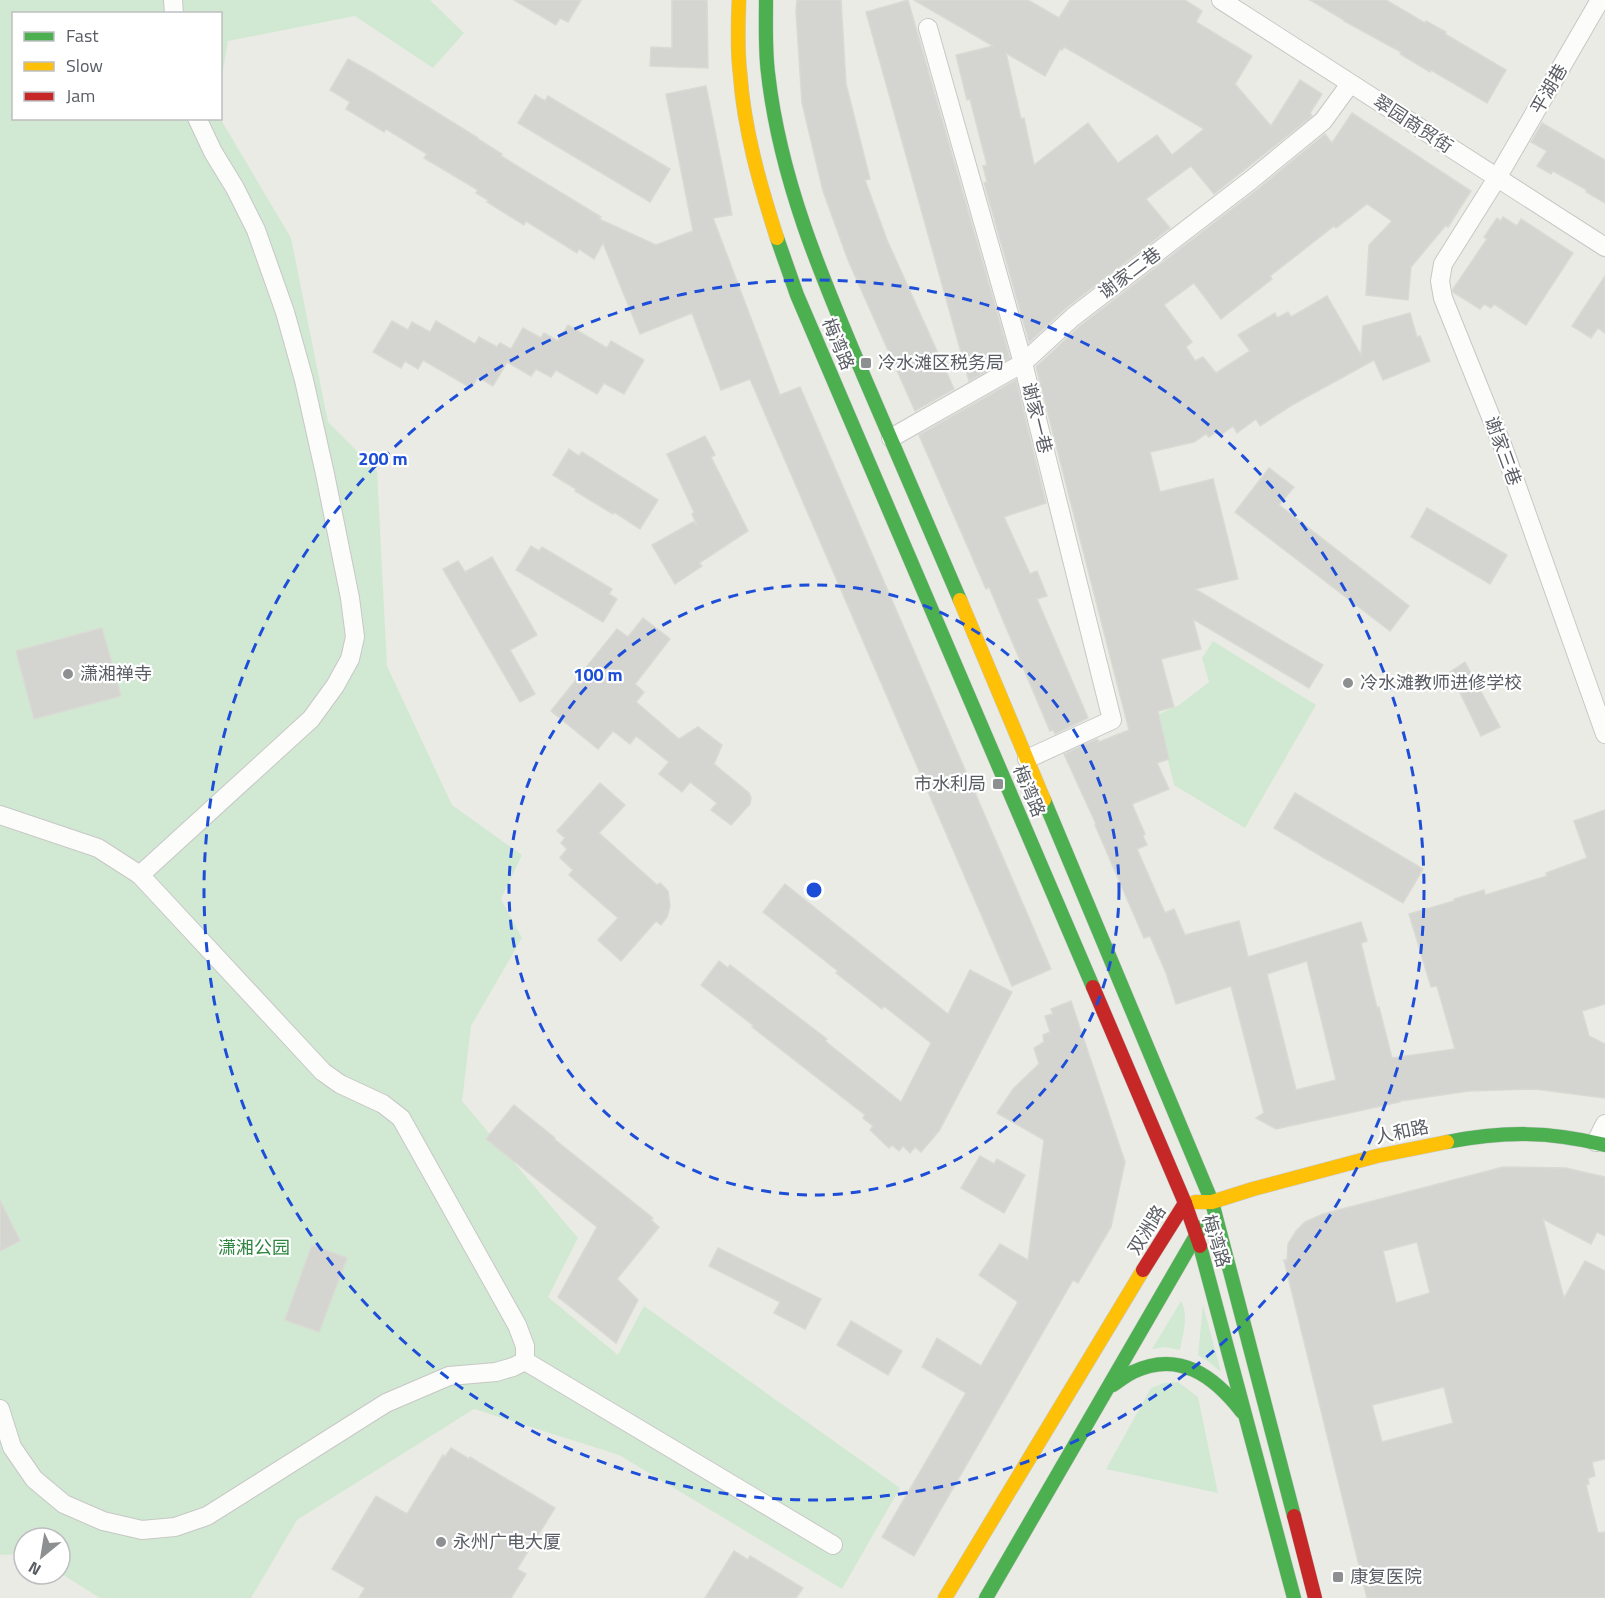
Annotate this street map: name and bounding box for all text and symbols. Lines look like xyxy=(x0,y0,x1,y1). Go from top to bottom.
legend xyxy=(12,12,222,120)
text: Fast xyxy=(66,22,99,49)
text: Slow xyxy=(66,52,103,79)
street label: 平湖巷 xyxy=(1523,59,1574,119)
text: Jam xyxy=(66,82,95,109)
street label: 翠园商贸街 xyxy=(1368,88,1458,159)
street label: 谢家二巷 xyxy=(1093,240,1167,305)
street label: 梅湾路 xyxy=(815,314,861,374)
place label: 冷水滩区税务局 xyxy=(878,349,1004,376)
marker: 冷水滩区税务局 xyxy=(859,356,873,370)
street label: 谢家一巷 xyxy=(1016,380,1059,456)
street label: 谢家三巷 xyxy=(1478,412,1528,489)
text: 200 m xyxy=(358,445,408,472)
place label: 潇湘禅寺 xyxy=(80,660,152,687)
text: 100 m xyxy=(573,661,623,688)
marker: 潇湘禅寺 xyxy=(61,667,75,681)
place label: 冷水滩教师进修学校 xyxy=(1360,669,1522,696)
marker: 冷水滩教师进修学校 xyxy=(1341,676,1355,690)
street label: 梅湾路 xyxy=(1006,761,1052,821)
place label: 市水利局 xyxy=(914,770,986,797)
marker: 市水利局 xyxy=(991,777,1005,791)
centre of rings xyxy=(804,880,824,900)
street label: 人和路 xyxy=(1373,1113,1431,1150)
street label: 双洲路 xyxy=(1121,1200,1172,1260)
street label: 梅湾路 xyxy=(1196,1211,1237,1271)
park label: 潇湘公园 xyxy=(218,1234,290,1261)
north arrow xyxy=(12,1526,72,1586)
place label: 永州广电大厦 xyxy=(453,1528,561,1555)
marker: 永州广电大厦 xyxy=(434,1535,448,1549)
text: N xyxy=(24,1556,45,1582)
place label: 康复医院 xyxy=(1350,1563,1422,1590)
marker: 康复医院 xyxy=(1331,1570,1345,1584)

